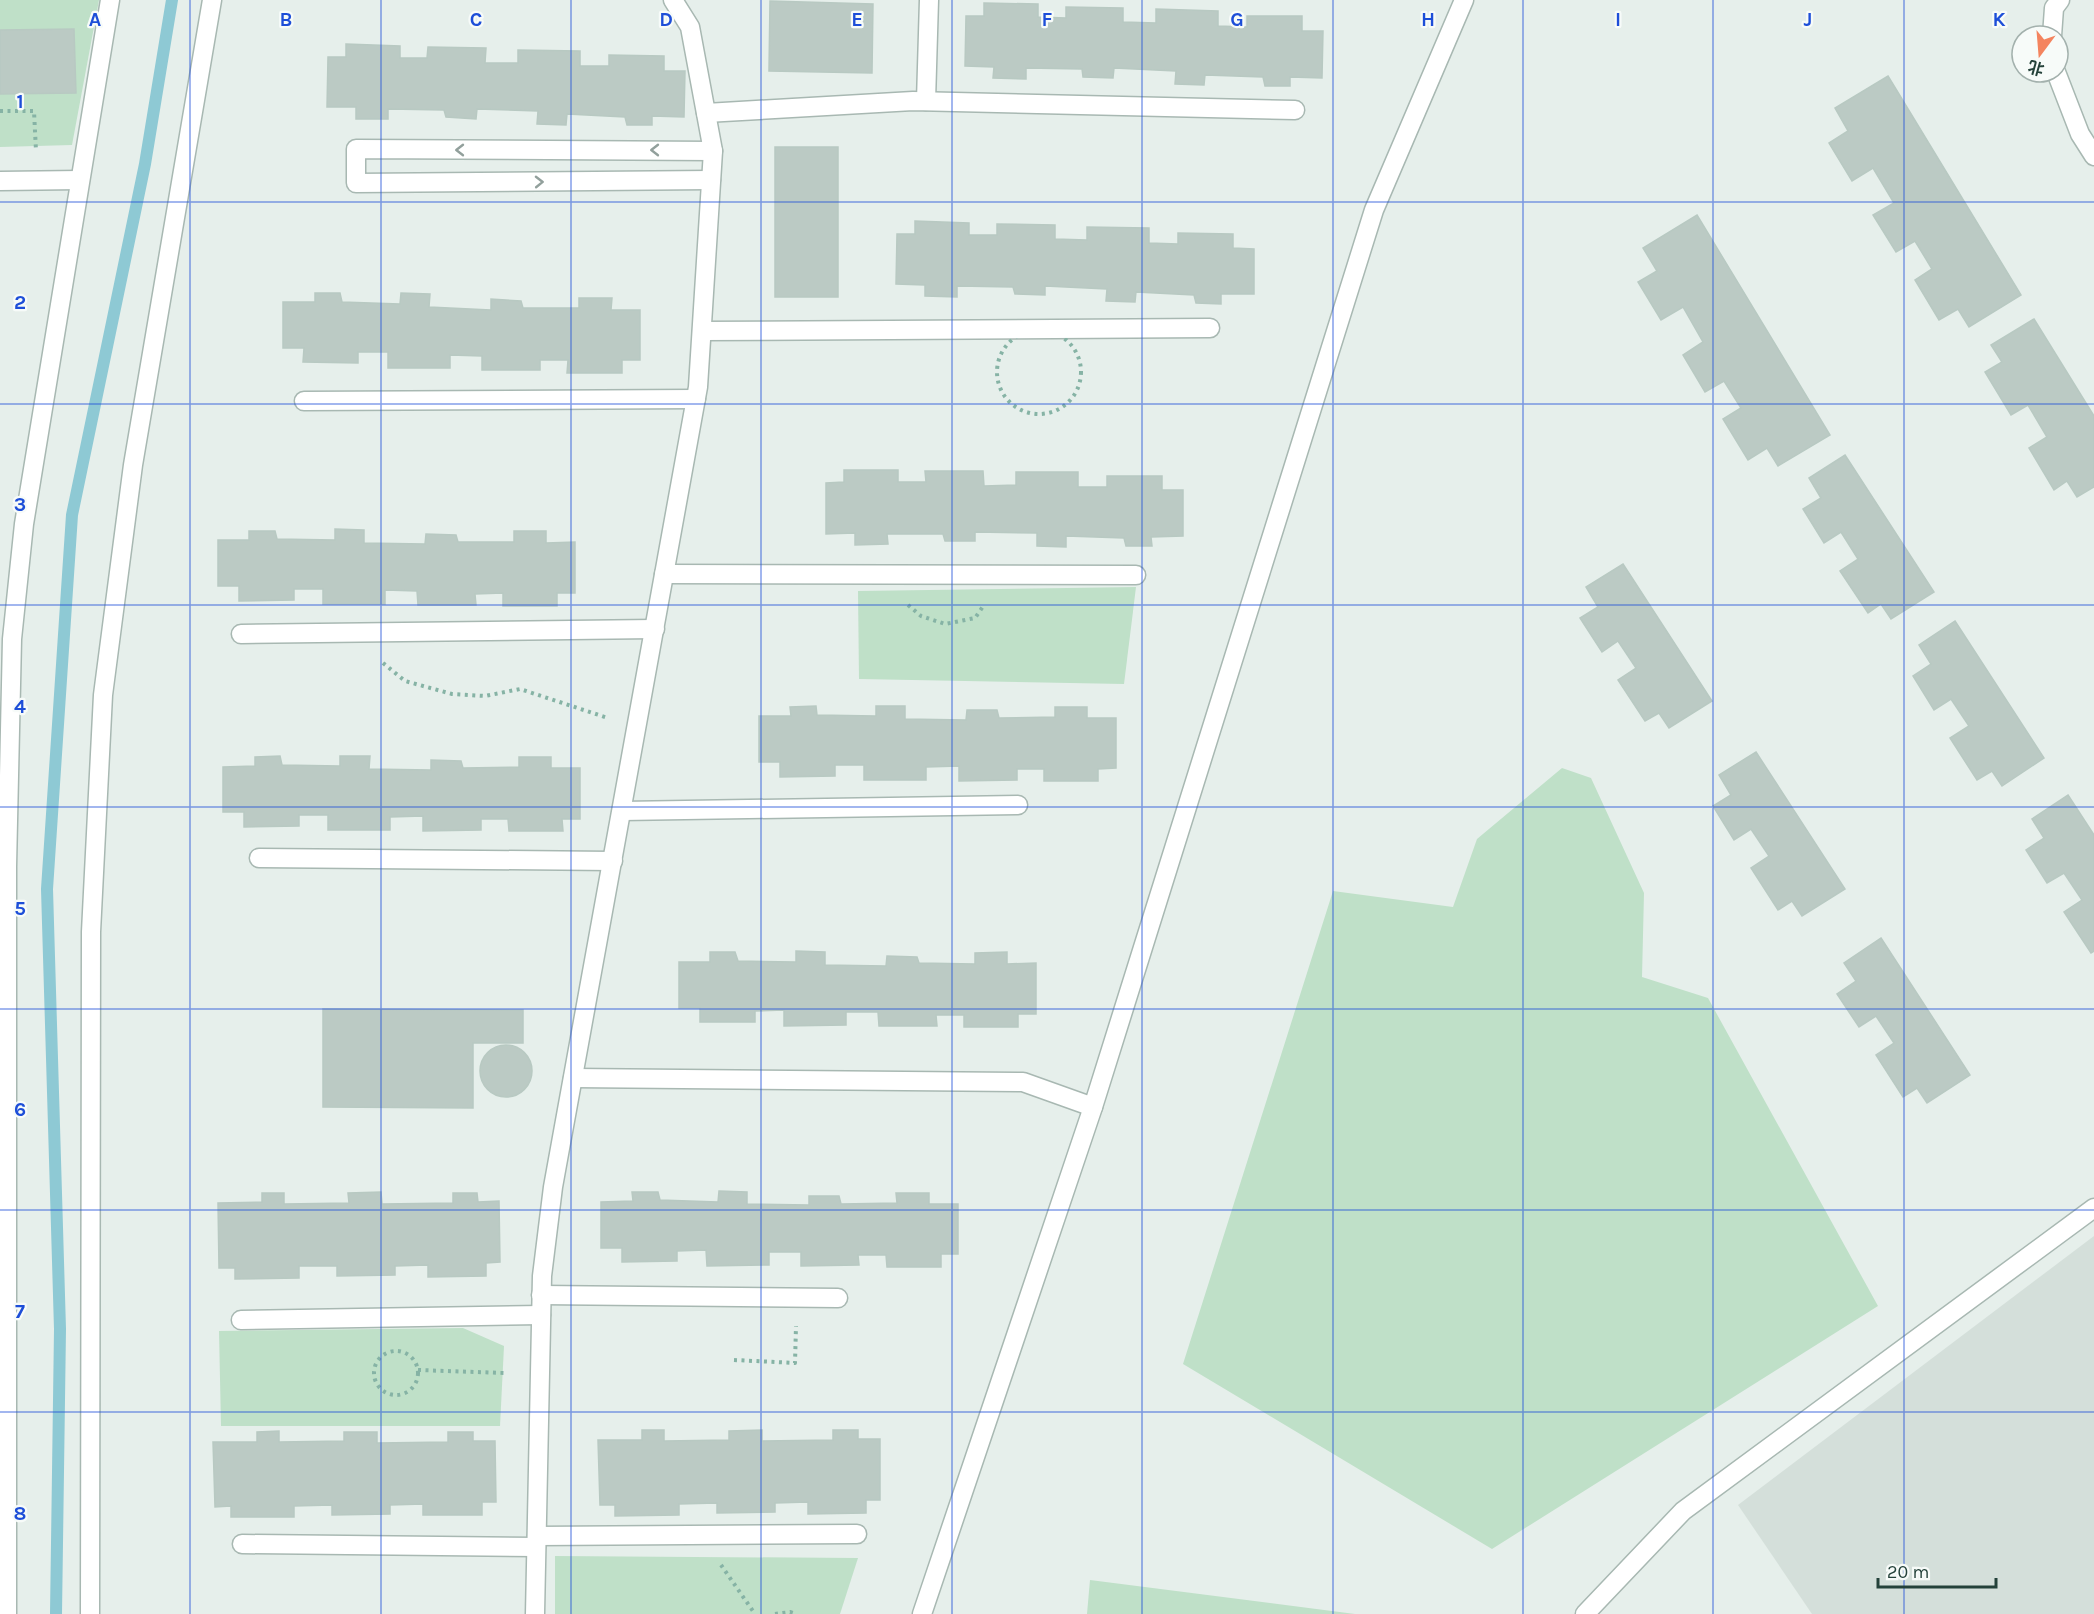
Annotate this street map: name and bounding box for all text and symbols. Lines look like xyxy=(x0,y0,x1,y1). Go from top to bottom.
text: A xyxy=(89,8,102,31)
text: B xyxy=(280,8,292,31)
text: C xyxy=(470,8,482,31)
text: D xyxy=(659,8,673,31)
text: E xyxy=(851,8,863,31)
text: F xyxy=(1042,8,1053,31)
text: G xyxy=(1230,8,1244,31)
text: H xyxy=(1421,8,1435,31)
text: I xyxy=(1615,8,1621,31)
text: J xyxy=(1804,8,1812,31)
text: K xyxy=(1992,8,2006,31)
north arrow xyxy=(2010,24,2070,84)
text: 北 xyxy=(2026,57,2046,79)
text: 1 xyxy=(16,90,24,113)
one-way arrow xyxy=(455,144,464,156)
one-way arrow xyxy=(650,144,659,156)
one-way arrow xyxy=(534,176,543,188)
text: 2 xyxy=(14,291,26,314)
text: 3 xyxy=(14,493,26,516)
text: 4 xyxy=(14,695,26,718)
text: 5 xyxy=(14,897,26,920)
text: 6 xyxy=(14,1098,26,1121)
text: 7 xyxy=(15,1300,25,1323)
text: 8 xyxy=(14,1502,26,1525)
scale bar xyxy=(1878,1551,1996,1589)
text: 20 m xyxy=(1887,1561,1929,1583)

